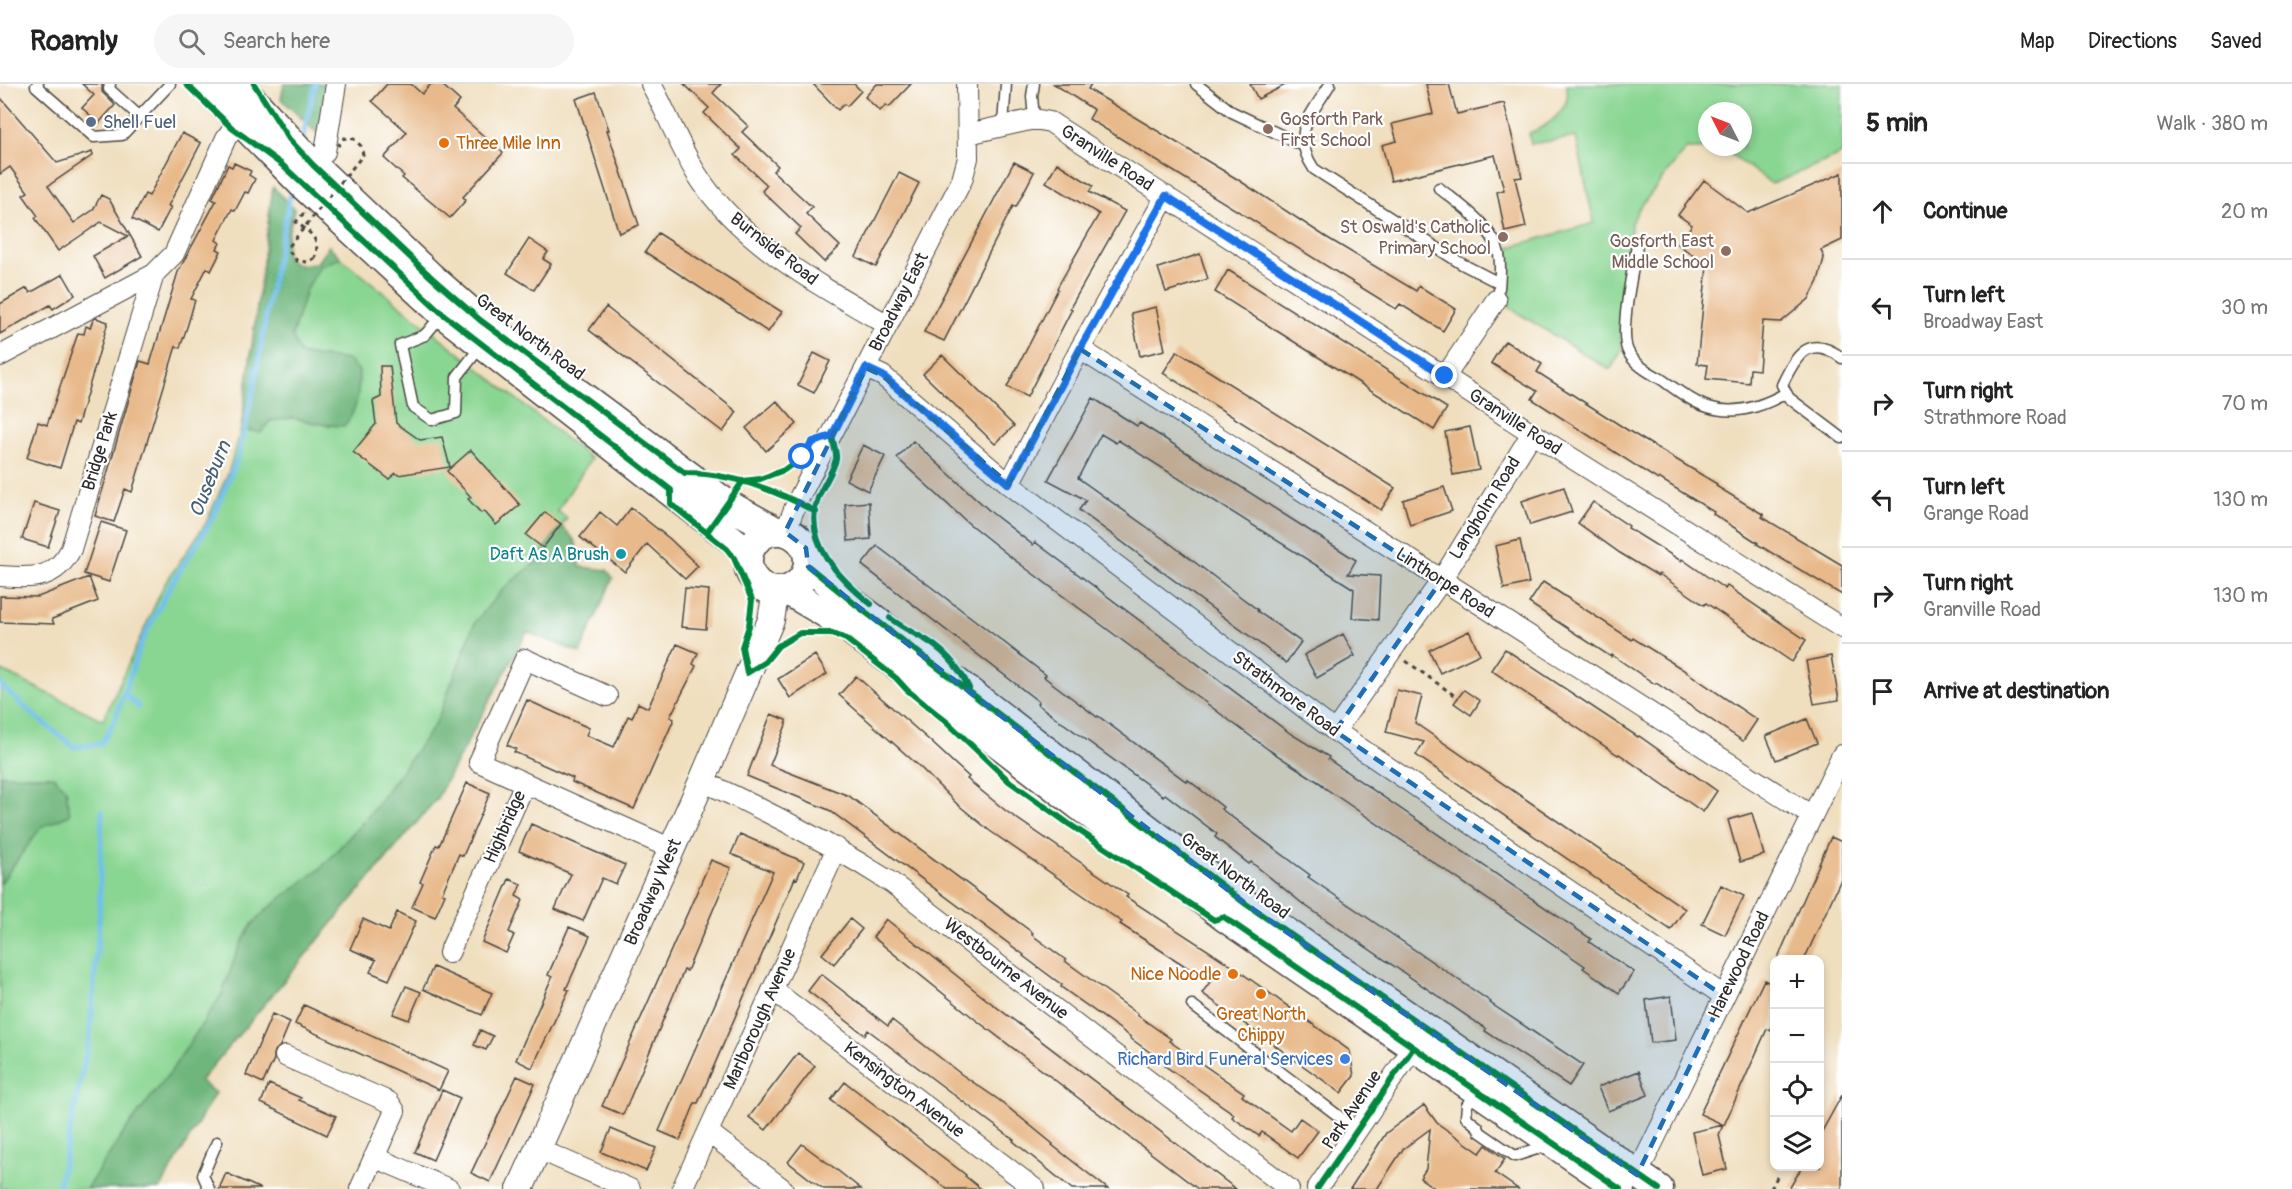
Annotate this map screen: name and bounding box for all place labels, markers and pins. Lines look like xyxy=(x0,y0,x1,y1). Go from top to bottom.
place label: Gosforth Park First School xyxy=(1280,108,1384,152)
place label: Shell Fuel xyxy=(103,111,176,134)
marker: Shell Fuel xyxy=(84,115,98,129)
marker: Gosforth Park First School xyxy=(1261,122,1275,136)
place label: Three Mile Inn xyxy=(456,132,561,155)
marker: Three Mile Inn xyxy=(437,136,451,150)
place label: St Oswald's Catholic Primary School xyxy=(1340,216,1491,260)
marker: St Oswald's Catholic Primary School xyxy=(1496,230,1510,244)
place label: Gosforth East Middle School xyxy=(1609,230,1715,274)
marker: Gosforth East Middle School xyxy=(1719,244,1733,258)
place label: Daft As A Brush xyxy=(489,543,609,566)
marker: Daft As A Brush xyxy=(614,547,628,561)
place label: Nice Noodle xyxy=(1130,963,1221,986)
marker: Nice Noodle xyxy=(1226,967,1240,981)
marker: Great North Chippy xyxy=(1254,987,1268,1001)
place label: Great North Chippy xyxy=(1216,1003,1306,1047)
place label: Richard Bird Funeral Services xyxy=(1117,1048,1333,1071)
marker: Richard Bird Funeral Services xyxy=(1338,1052,1352,1066)

